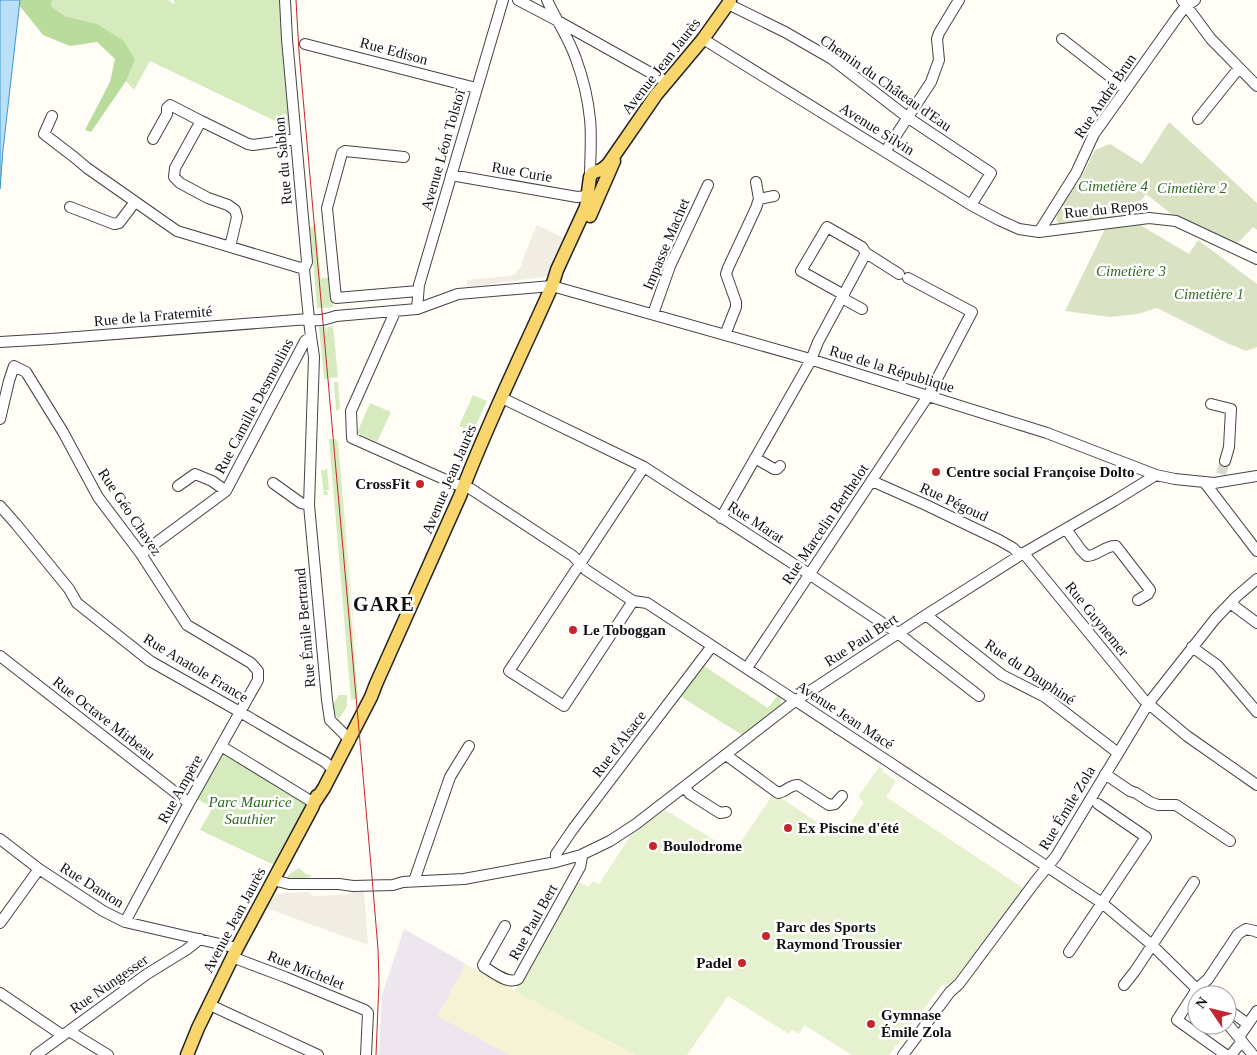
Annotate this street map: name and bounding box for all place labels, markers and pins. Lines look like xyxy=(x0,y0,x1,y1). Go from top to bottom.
place label: Centre social Françoise Dolto xyxy=(946,464,1134,480)
marker: Centre social Françoise Dolto xyxy=(930,466,942,478)
place label: CrossFit xyxy=(355,476,410,492)
marker: CrossFit xyxy=(414,478,426,490)
place label: Le Toboggan xyxy=(583,622,667,638)
marker: Le Toboggan xyxy=(567,624,579,636)
place label: Ex Piscine d'été xyxy=(798,820,899,836)
marker: Ex Piscine d'été xyxy=(782,822,794,834)
place label: Boulodrome xyxy=(663,838,742,854)
marker: Boulodrome xyxy=(647,840,659,852)
place label: Parc des Sports Raymond Troussier xyxy=(776,919,903,952)
marker: Parc des Sports Raymond Troussier xyxy=(760,930,772,942)
place label: Padel xyxy=(696,955,732,971)
marker: Padel xyxy=(736,957,748,969)
place label: Gymnase Émile Zola xyxy=(881,1007,952,1040)
marker: Gymnase Émile Zola xyxy=(865,1018,877,1030)

